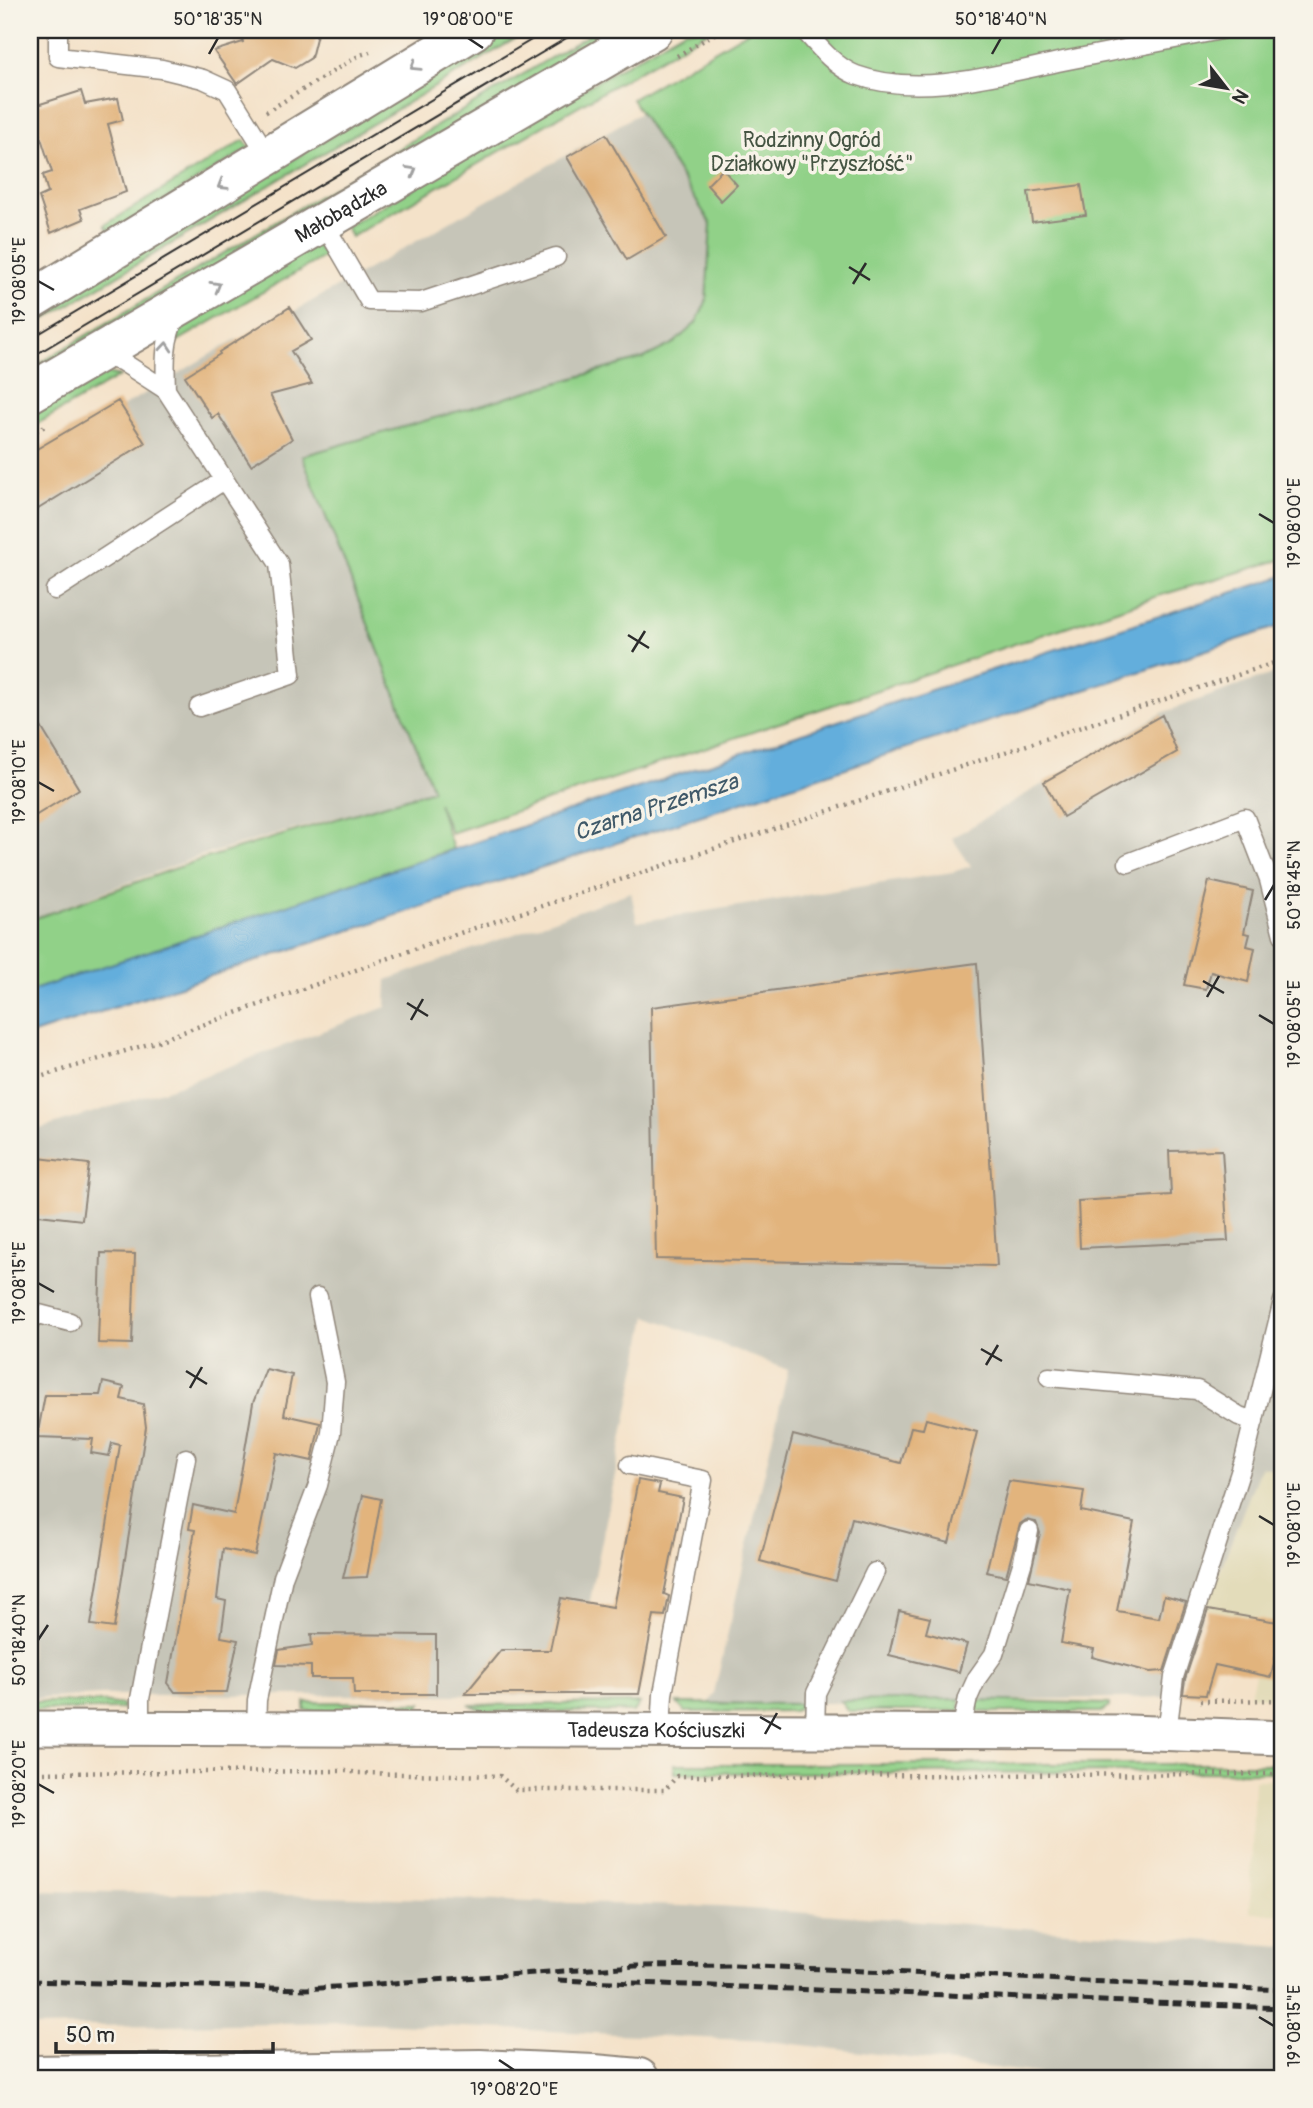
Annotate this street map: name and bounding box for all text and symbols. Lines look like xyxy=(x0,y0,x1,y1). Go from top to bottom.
text: 50°18'35"N xyxy=(174,8,262,31)
text: 19°08'00"E xyxy=(423,8,513,31)
text: 50°18'40"N xyxy=(955,8,1047,31)
north arrow xyxy=(1190,52,1260,122)
one-way arrow xyxy=(410,57,423,70)
text: N xyxy=(1226,85,1253,108)
park label: Rodzinny Ogród Działkowy "Przyszłość" xyxy=(710,127,914,178)
one-way arrow xyxy=(405,166,418,179)
street label: Małobądzka xyxy=(290,174,392,249)
one-way arrow xyxy=(216,176,229,189)
text: 19°08'05"E xyxy=(8,237,31,325)
one-way arrow xyxy=(208,281,221,294)
one-way arrow xyxy=(158,341,173,352)
text: 19°08'00"E xyxy=(1283,478,1306,568)
text: 19°08'10"E xyxy=(8,739,31,825)
water label: Czarna Przemsza xyxy=(570,766,743,847)
text: 50°18'45"N xyxy=(1283,840,1306,930)
text: 19°08'05"E xyxy=(1283,980,1306,1068)
text: 19°08'15"E xyxy=(8,1242,31,1324)
text: 19°08'10"E xyxy=(1283,1482,1306,1568)
text: 50°18'40"N xyxy=(8,1594,31,1686)
street label: Tadeusza Kościuszki xyxy=(567,1716,745,1744)
text: 19°08'20"E xyxy=(8,1740,31,1828)
text: 19°08'15"E xyxy=(1283,1985,1306,2067)
scale bar xyxy=(56,2010,273,2054)
text: 50 m xyxy=(66,2022,115,2049)
text: 19°08'20"E xyxy=(470,2078,558,2101)

